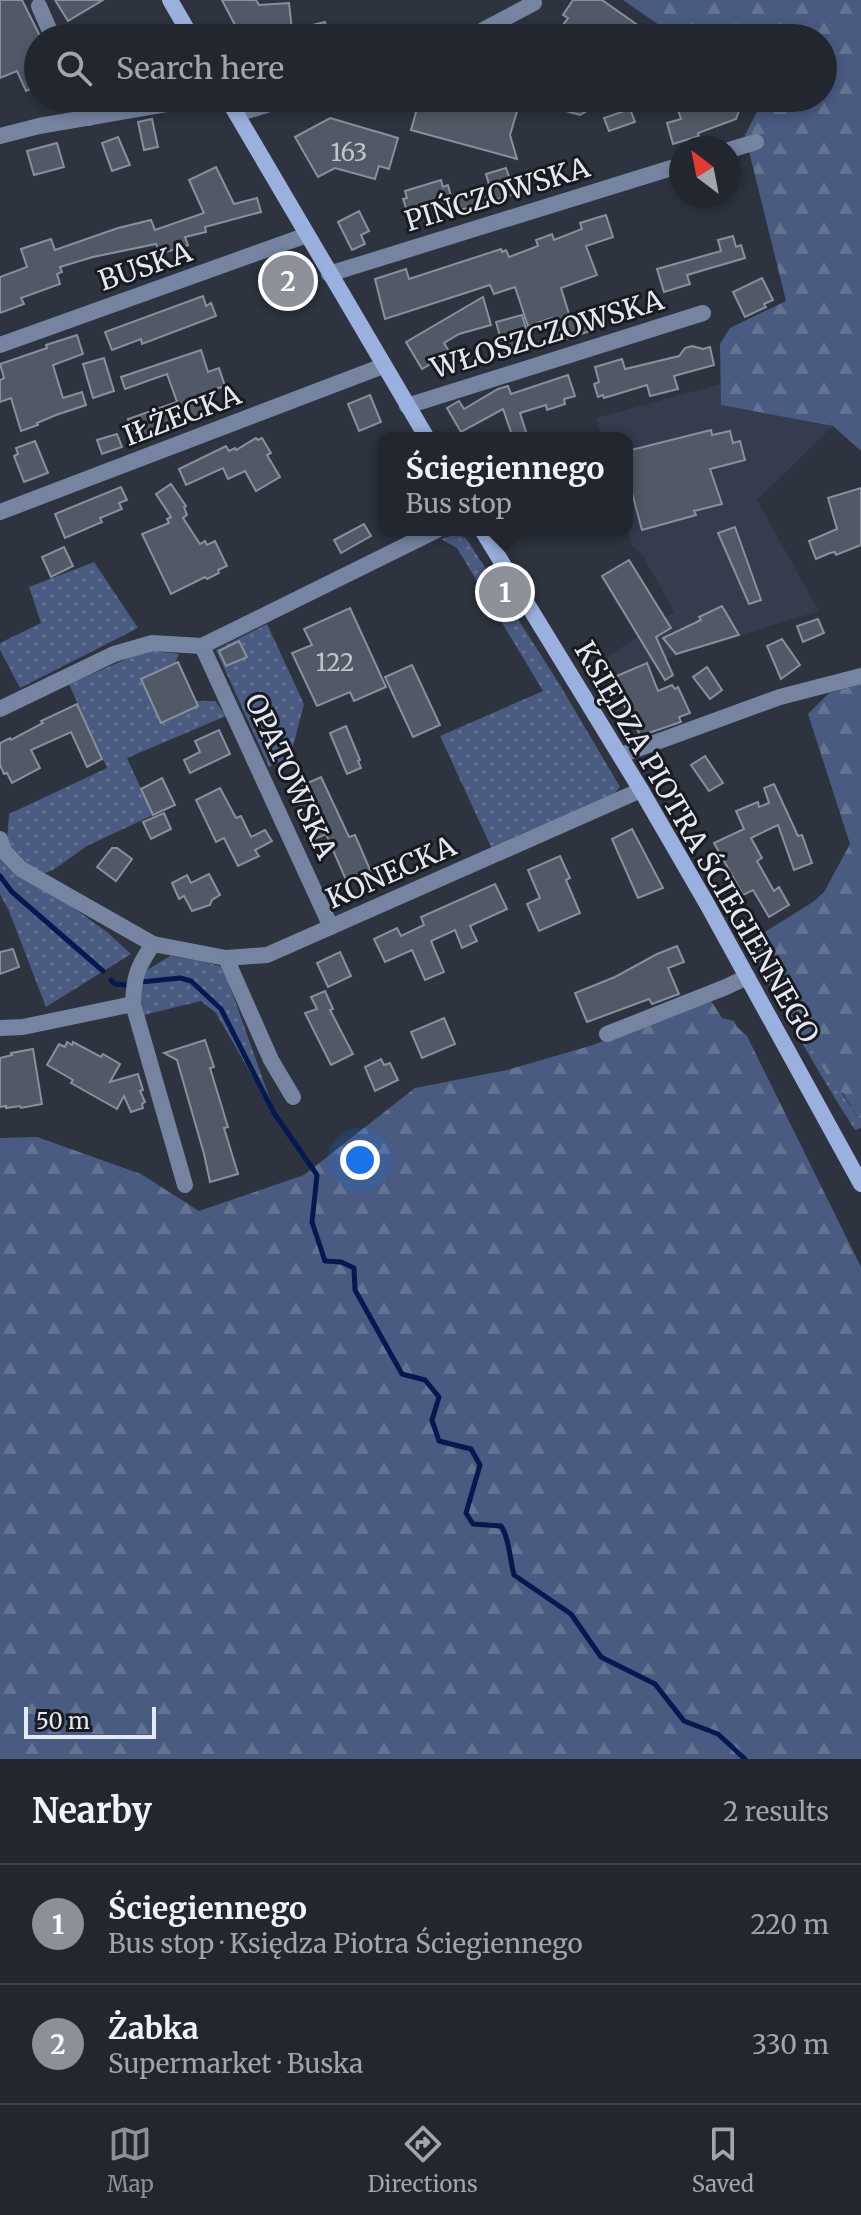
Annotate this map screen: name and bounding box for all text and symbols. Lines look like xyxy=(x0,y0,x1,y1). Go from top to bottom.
search box xyxy=(24,24,837,112)
icon: search xyxy=(52,46,96,90)
text: Search here xyxy=(116,49,284,87)
north arrow xyxy=(669,136,741,208)
house number: 163 xyxy=(331,137,367,168)
street label: PIŃCZOWSKA xyxy=(400,149,594,239)
street label: BUSKA xyxy=(94,233,197,299)
pin: 2 xyxy=(262,251,314,311)
street label: WŁOSZCZOWSKA xyxy=(425,281,668,387)
street label: IŁŻECKA xyxy=(118,376,246,454)
popup xyxy=(377,432,633,536)
text: Ściegiennego xyxy=(406,449,604,487)
text: Bus stop xyxy=(406,487,512,520)
pin: 1 xyxy=(479,562,531,622)
street label: KSIĘDZA PIOTRA ŚCIEGIENNEGO xyxy=(567,635,827,1049)
house number: 122 xyxy=(316,647,354,678)
street label: OPATOWSKA xyxy=(237,688,345,865)
street label: KONECKA xyxy=(321,827,462,916)
your location xyxy=(340,1140,380,1180)
scale bar xyxy=(24,1703,156,1739)
text: 50 m xyxy=(36,1707,90,1735)
text: Nearby xyxy=(32,1790,152,1832)
text: 2 results xyxy=(723,1795,829,1828)
text: Ściegiennego xyxy=(108,1889,307,1927)
text: 1 xyxy=(52,1908,64,1941)
text: 220 m xyxy=(750,1908,829,1941)
text: Bus stop · Księdza Piotra Ściegiennego xyxy=(108,1927,583,1960)
text: Żabka xyxy=(108,2009,199,2047)
text: 2 xyxy=(50,2028,66,2061)
text: 330 m xyxy=(752,2028,829,2061)
text: Supermarket · Buska xyxy=(108,2047,363,2080)
tab: Map xyxy=(107,2122,154,2198)
tab: Directions xyxy=(368,2122,478,2198)
tab: Saved xyxy=(692,2122,754,2198)

